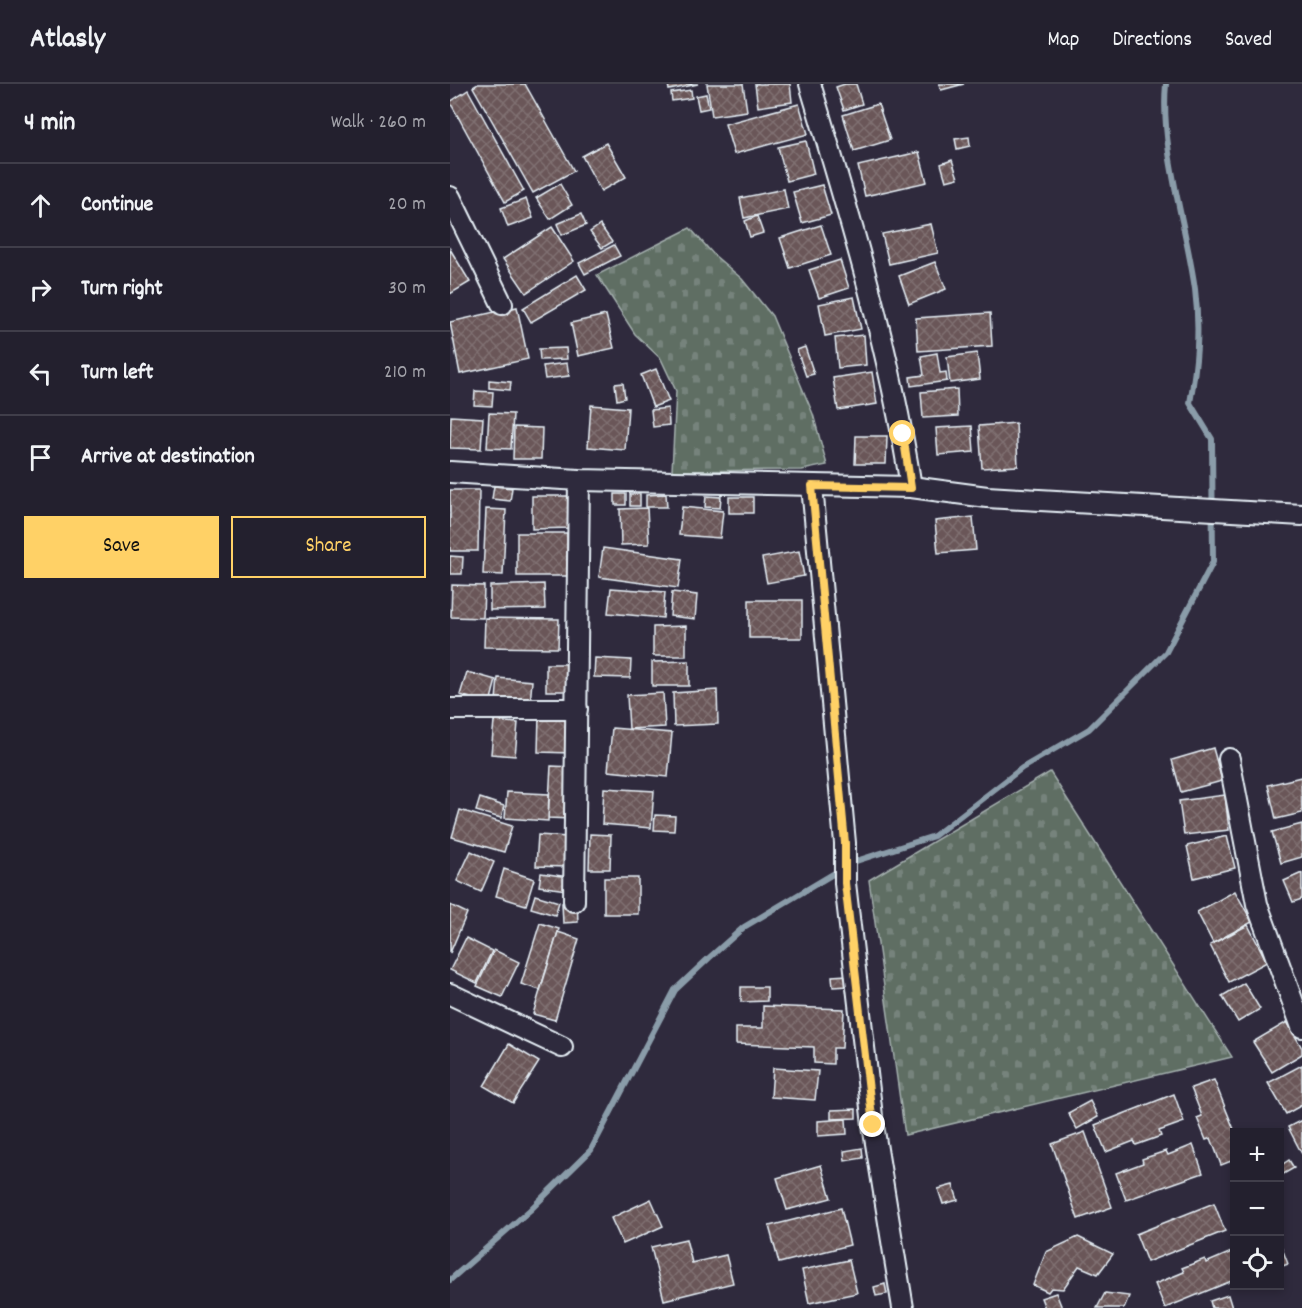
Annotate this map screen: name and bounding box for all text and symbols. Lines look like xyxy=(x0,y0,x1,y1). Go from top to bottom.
text: Atlasly xyxy=(30,21,105,61)
text: Map xyxy=(1048,26,1079,56)
text: Directions xyxy=(1112,26,1192,56)
text: Saved xyxy=(1225,26,1272,56)
text: 4 min xyxy=(24,105,75,142)
text: Walk · 260 m xyxy=(331,109,426,137)
icon: ahead xyxy=(24,189,57,222)
text: Continue xyxy=(81,190,153,221)
text: 20 m xyxy=(388,191,426,219)
icon: right xyxy=(24,273,57,306)
text: Turn right xyxy=(81,274,163,305)
text: 30 m xyxy=(388,275,426,303)
icon: left xyxy=(24,357,57,390)
text: Turn left xyxy=(81,358,153,389)
text: 210 m xyxy=(384,359,426,387)
route start xyxy=(889,420,915,446)
icon: arrive xyxy=(24,441,57,474)
text: Arrive at destination xyxy=(81,442,255,473)
button: Save xyxy=(24,516,219,578)
button: Share xyxy=(231,516,426,578)
route end xyxy=(859,1111,885,1137)
map controls xyxy=(1230,1128,1284,1290)
button: + xyxy=(1230,1128,1284,1182)
button: − xyxy=(1230,1182,1284,1236)
button: locate xyxy=(1230,1236,1284,1290)

